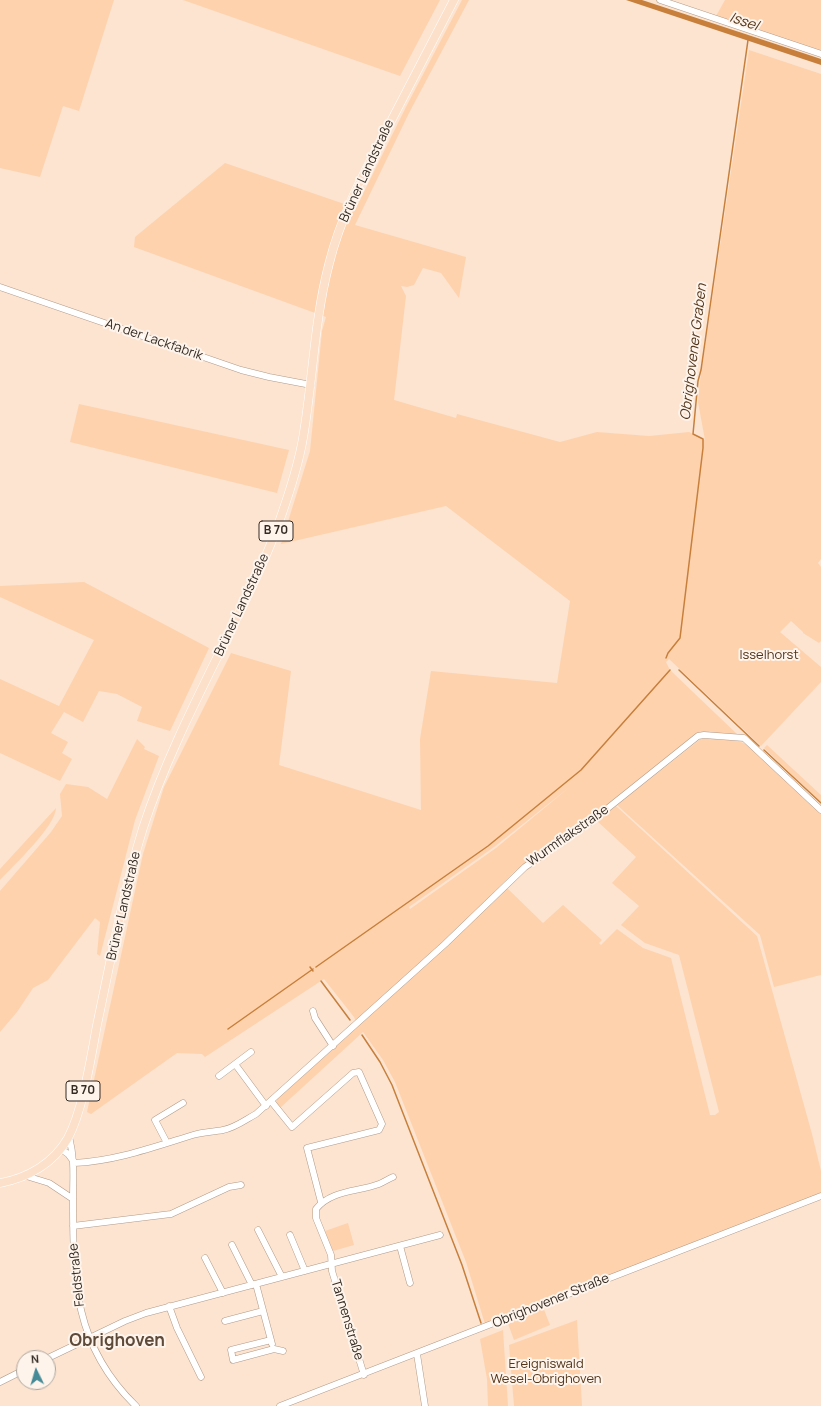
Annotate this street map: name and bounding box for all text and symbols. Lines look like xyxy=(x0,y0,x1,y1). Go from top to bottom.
water label: Issel xyxy=(727,9,761,35)
street label: Brüner Landstraße xyxy=(336,117,398,225)
water label: Obrighovener Graben xyxy=(677,283,711,421)
street label: An der Lackfabrik xyxy=(103,316,205,364)
road number: B 70 xyxy=(259,521,293,541)
street label: Brüner Landstraße xyxy=(211,551,273,659)
park label: Isselhorst xyxy=(739,647,799,663)
street label: Wurmflakstraße xyxy=(524,802,612,870)
street label: Brüner Landstraße xyxy=(104,850,144,962)
road number: B 70 xyxy=(66,1081,100,1101)
street label: Feldstraße xyxy=(66,1242,88,1308)
street label: Obrighovener Straße xyxy=(490,1270,612,1332)
street label: Tannenstraße xyxy=(327,1278,367,1362)
district label: Obrighoven xyxy=(69,1331,165,1351)
north arrow xyxy=(16,1350,56,1390)
text: N xyxy=(30,1351,40,1366)
park label: Ereigniswald Wesel-Obrighoven xyxy=(490,1356,602,1387)

